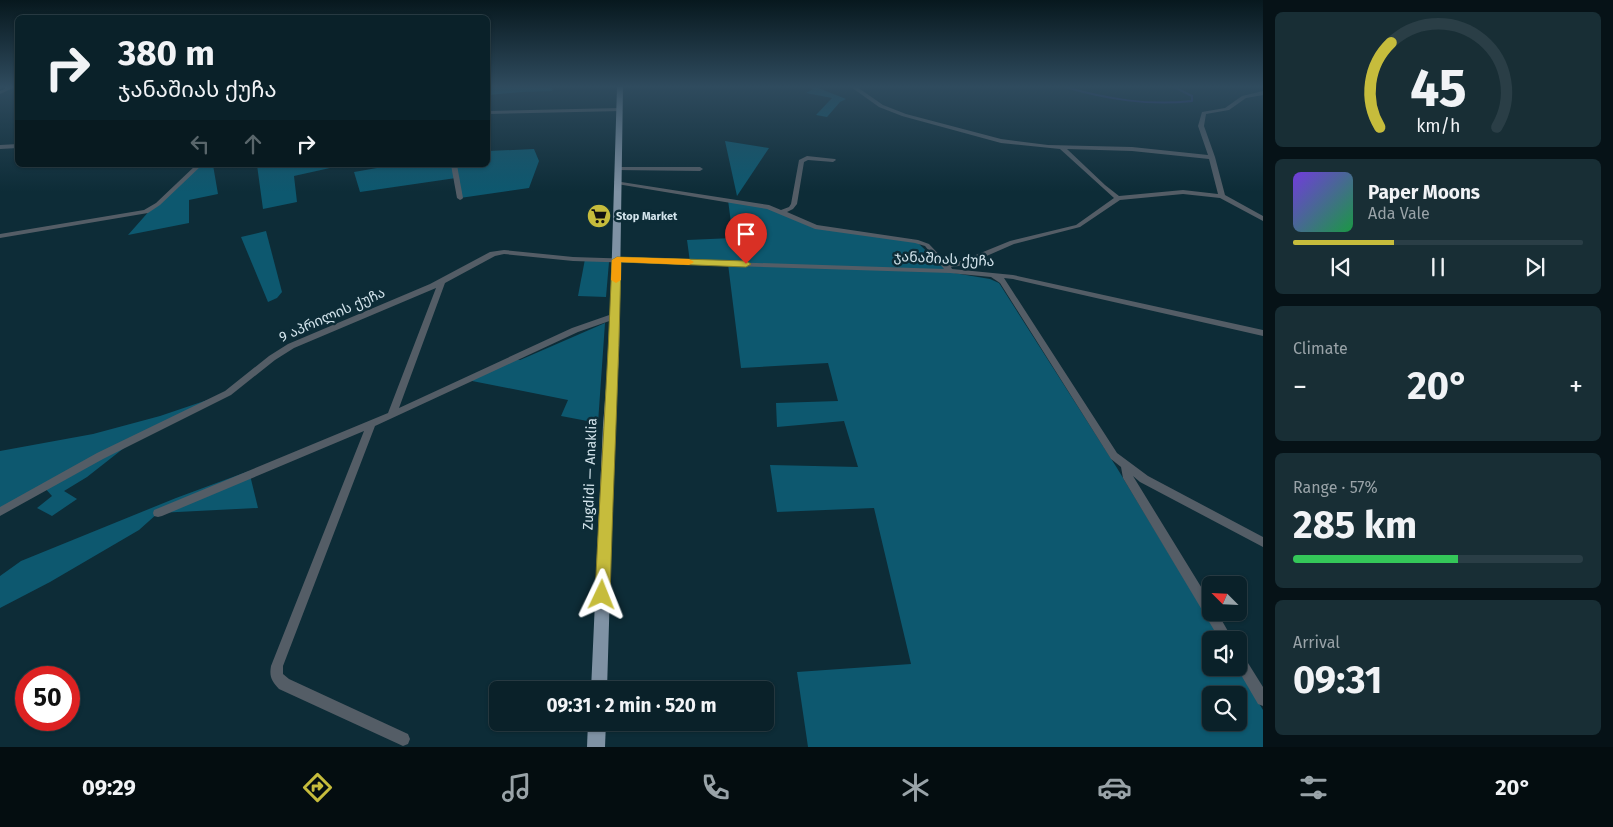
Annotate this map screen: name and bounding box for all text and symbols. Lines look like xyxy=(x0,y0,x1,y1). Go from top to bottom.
text: 380 m xyxy=(118,32,215,74)
icon: right xyxy=(35,35,100,100)
text: 45 xyxy=(1410,57,1466,120)
text: ჯანაშიას ქუჩა xyxy=(118,76,277,103)
text: km/h xyxy=(1416,115,1460,137)
icon: left xyxy=(186,130,214,158)
icon: ahead xyxy=(239,130,267,158)
icon: right xyxy=(292,130,320,158)
text: Paper Moons xyxy=(1368,181,1480,204)
supermarket icon: Stop Market xyxy=(586,203,612,229)
text: Ada Vale xyxy=(1368,204,1430,223)
place label: Stop Market xyxy=(616,210,678,223)
pin xyxy=(725,213,767,264)
icon: arrive xyxy=(732,220,760,248)
street label: ჯანაშიას ქუჩა xyxy=(893,248,995,270)
icon: previous xyxy=(1327,253,1355,281)
icon: pause xyxy=(1424,253,1452,281)
icon: next xyxy=(1521,253,1549,281)
street label: 9 აპრილის ქუჩა xyxy=(276,284,388,346)
text: Climate xyxy=(1293,339,1348,358)
text: 20° xyxy=(1407,363,1469,409)
text: − xyxy=(1293,370,1307,403)
text: + xyxy=(1569,370,1583,403)
street label: Zugdidi — Anaklia xyxy=(580,418,600,530)
text: Range · 57% xyxy=(1293,478,1378,497)
text: 285 km xyxy=(1293,502,1417,548)
position arrow xyxy=(575,568,627,620)
north arrow xyxy=(1202,576,1248,621)
map controls xyxy=(1202,576,1247,731)
button: sound xyxy=(1202,631,1247,676)
text: Arrival xyxy=(1293,633,1340,652)
text: 09:31 xyxy=(1293,657,1382,703)
speed limit sign: 50 xyxy=(15,666,80,731)
button: search xyxy=(1202,686,1247,731)
text: 09:31 · 2 min · 520 m xyxy=(547,694,716,717)
icon: directions xyxy=(300,770,335,805)
icon: music xyxy=(499,770,534,805)
icon: phone xyxy=(698,770,733,805)
icon: climate xyxy=(898,770,933,805)
icon: car xyxy=(1097,770,1132,805)
icon: filters xyxy=(1296,770,1331,805)
text: 09:29 xyxy=(82,774,136,801)
text: 20° xyxy=(1495,774,1531,801)

